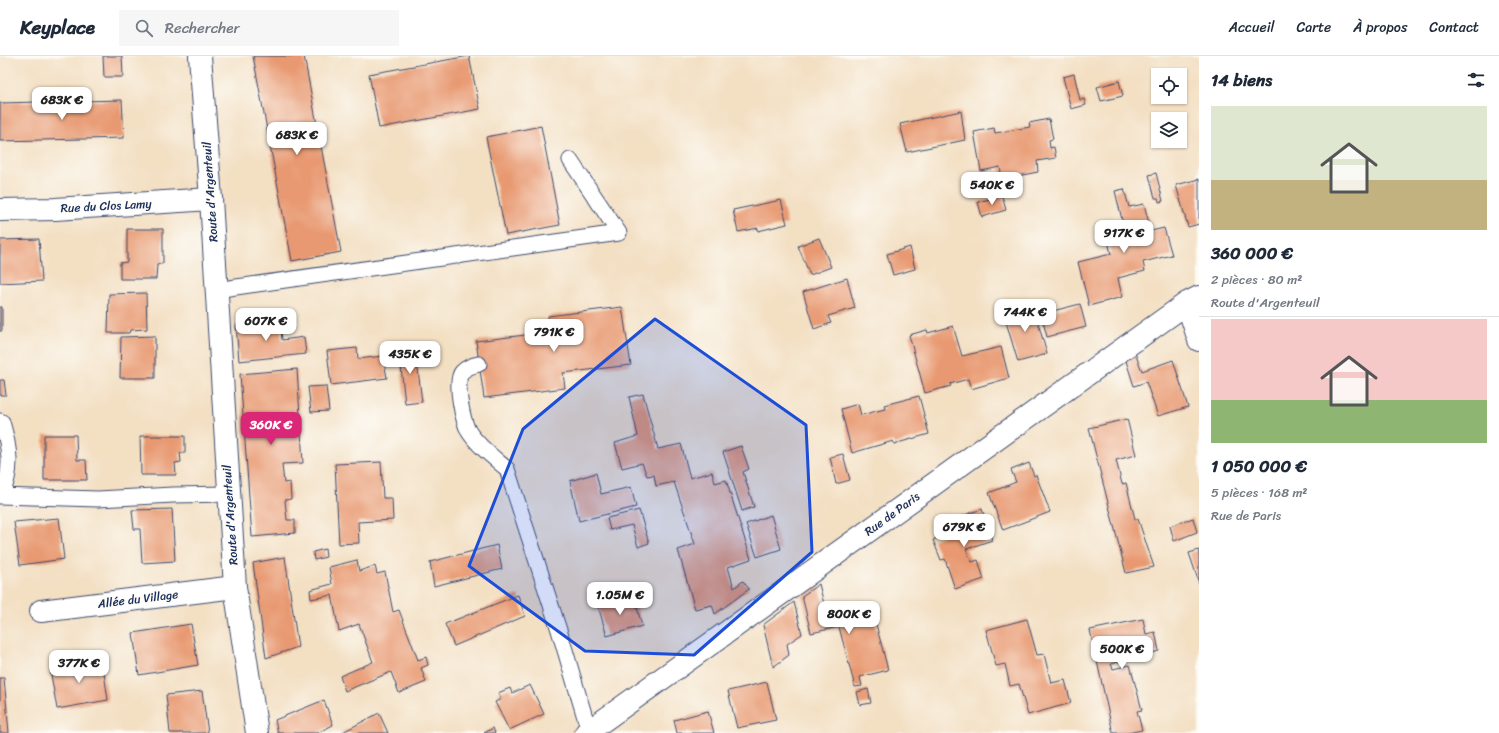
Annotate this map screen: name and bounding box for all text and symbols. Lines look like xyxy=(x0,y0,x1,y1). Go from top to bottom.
search box xyxy=(119,10,399,46)
text: Keyplace xyxy=(20,11,95,44)
text: Rechercher xyxy=(165,15,240,41)
text: Accueil xyxy=(1229,15,1275,40)
text: Carte xyxy=(1297,15,1331,40)
text: À propos xyxy=(1353,15,1407,40)
text: Contact xyxy=(1429,15,1479,40)
icon: search xyxy=(133,17,155,39)
text: 14 biens xyxy=(1211,65,1272,95)
map controls xyxy=(1151,68,1187,148)
button: locate xyxy=(1151,68,1187,104)
icon: filters xyxy=(1465,69,1487,91)
pin: 683K € xyxy=(29,87,95,121)
text: 683K € xyxy=(41,88,83,111)
button: layers xyxy=(1151,112,1187,148)
pin: 683K € xyxy=(264,122,330,156)
text: 683K € xyxy=(276,123,318,146)
icon: home xyxy=(1313,132,1385,204)
street label: Route d'Argenteuil xyxy=(195,141,224,243)
pin: 540K € xyxy=(959,172,1025,206)
text: 540K € xyxy=(970,173,1014,196)
street label: Rue du Clos Lamy xyxy=(60,193,153,219)
pin: 917K € xyxy=(1091,220,1157,254)
text: 917K € xyxy=(1104,221,1144,244)
text: 360 000 € xyxy=(1211,238,1293,268)
text: 2 pièces · 80 m² xyxy=(1211,268,1302,291)
text: Route d'Argenteuil xyxy=(1211,291,1320,314)
pin: 744K € xyxy=(992,299,1058,333)
text: 744K € xyxy=(1003,300,1047,323)
pin: 607K € xyxy=(233,308,299,342)
text: 607K € xyxy=(245,309,287,332)
pin: 791K € xyxy=(521,319,587,353)
text: 791K € xyxy=(534,320,574,343)
pin: 435K € xyxy=(377,341,443,375)
text: 435K € xyxy=(388,342,432,365)
icon: home xyxy=(1313,345,1385,417)
pin: 360K € xyxy=(238,412,304,446)
text: 360K € xyxy=(250,413,292,436)
text: 1 050 000 € xyxy=(1211,451,1307,481)
street label: Route d'Argenteuil xyxy=(215,464,244,566)
text: 5 pièces · 168 m² xyxy=(1211,481,1307,504)
street label: Rue de Paris xyxy=(859,486,925,542)
text: Rue de Paris xyxy=(1211,504,1281,527)
pin: 679K € xyxy=(931,514,997,548)
text: 679K € xyxy=(943,515,985,538)
pin: 1.05M € xyxy=(583,582,657,616)
street label: Allée du Village xyxy=(96,583,179,615)
text: 1.05M € xyxy=(596,583,644,606)
pin: 800K € xyxy=(816,601,882,635)
text: 800K € xyxy=(827,602,871,625)
pin: 500K € xyxy=(1089,636,1155,670)
text: 500K € xyxy=(1100,637,1144,660)
pin: 377K € xyxy=(46,650,112,684)
text: 377K € xyxy=(58,651,100,674)

